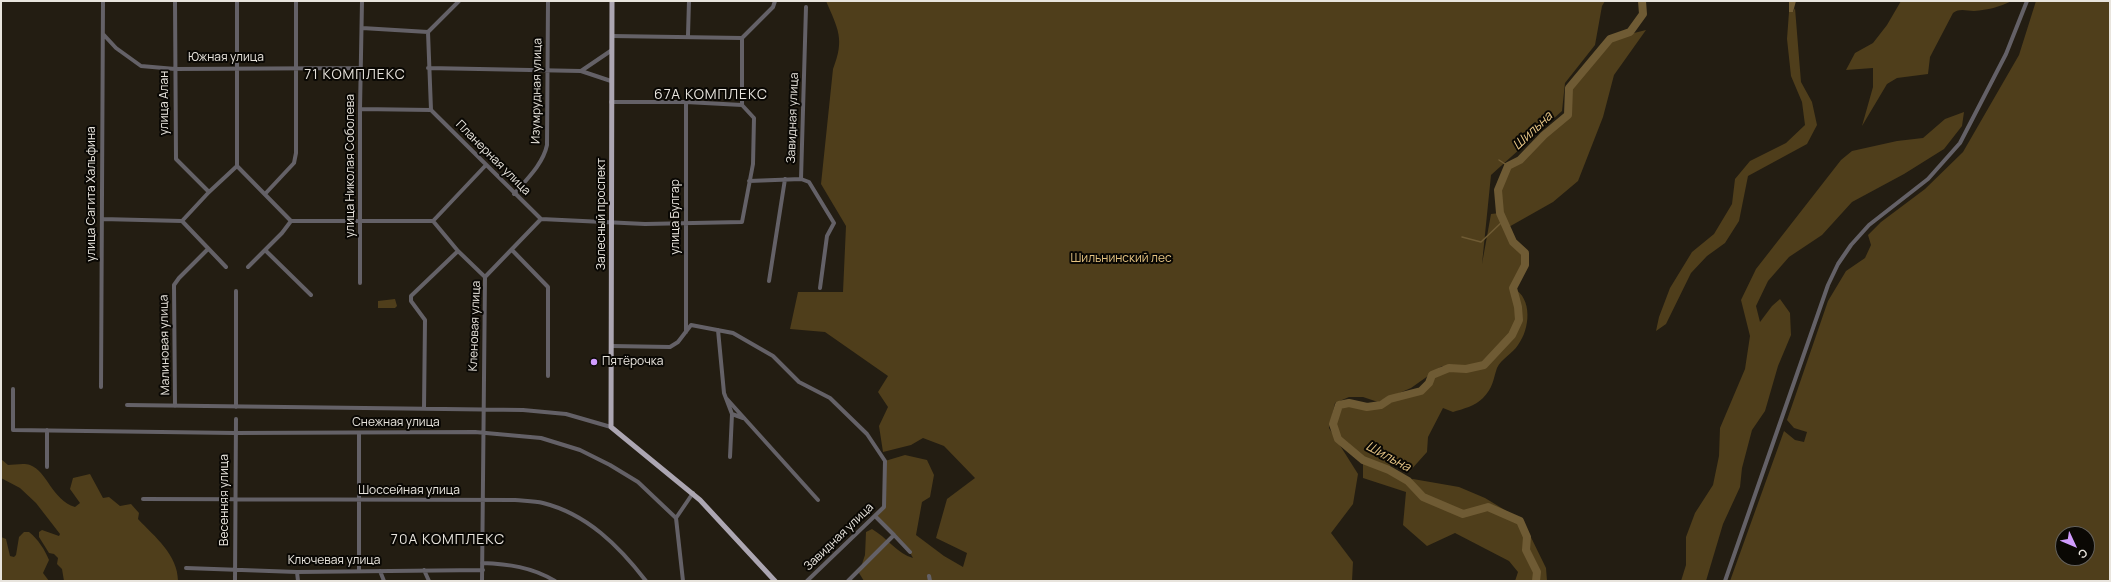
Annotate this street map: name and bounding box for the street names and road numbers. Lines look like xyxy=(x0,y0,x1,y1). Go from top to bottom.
street label: Изумрудная улица xyxy=(529,38,545,144)
street label: Южная улица xyxy=(188,51,264,65)
street label: улица Алан xyxy=(158,71,172,135)
street label: Завидная улица xyxy=(784,72,802,164)
street label: улица Николая Соболева xyxy=(344,94,358,238)
street label: Планерная улица xyxy=(453,118,533,198)
street label: улица Сагита Хальфина xyxy=(85,126,99,262)
street label: Залесный проспект xyxy=(595,158,609,270)
street label: улица Булгар xyxy=(669,179,683,255)
street label: Кленовая улица xyxy=(466,280,484,372)
street label: Малиновая улица xyxy=(157,295,173,395)
street label: Снежная улица xyxy=(352,416,440,430)
street label: Весенняя улица xyxy=(218,454,232,546)
street label: Шоссейная улица xyxy=(358,484,460,498)
street label: Завидная улица xyxy=(801,500,877,574)
street label: Ключевая улица xyxy=(288,554,380,568)

